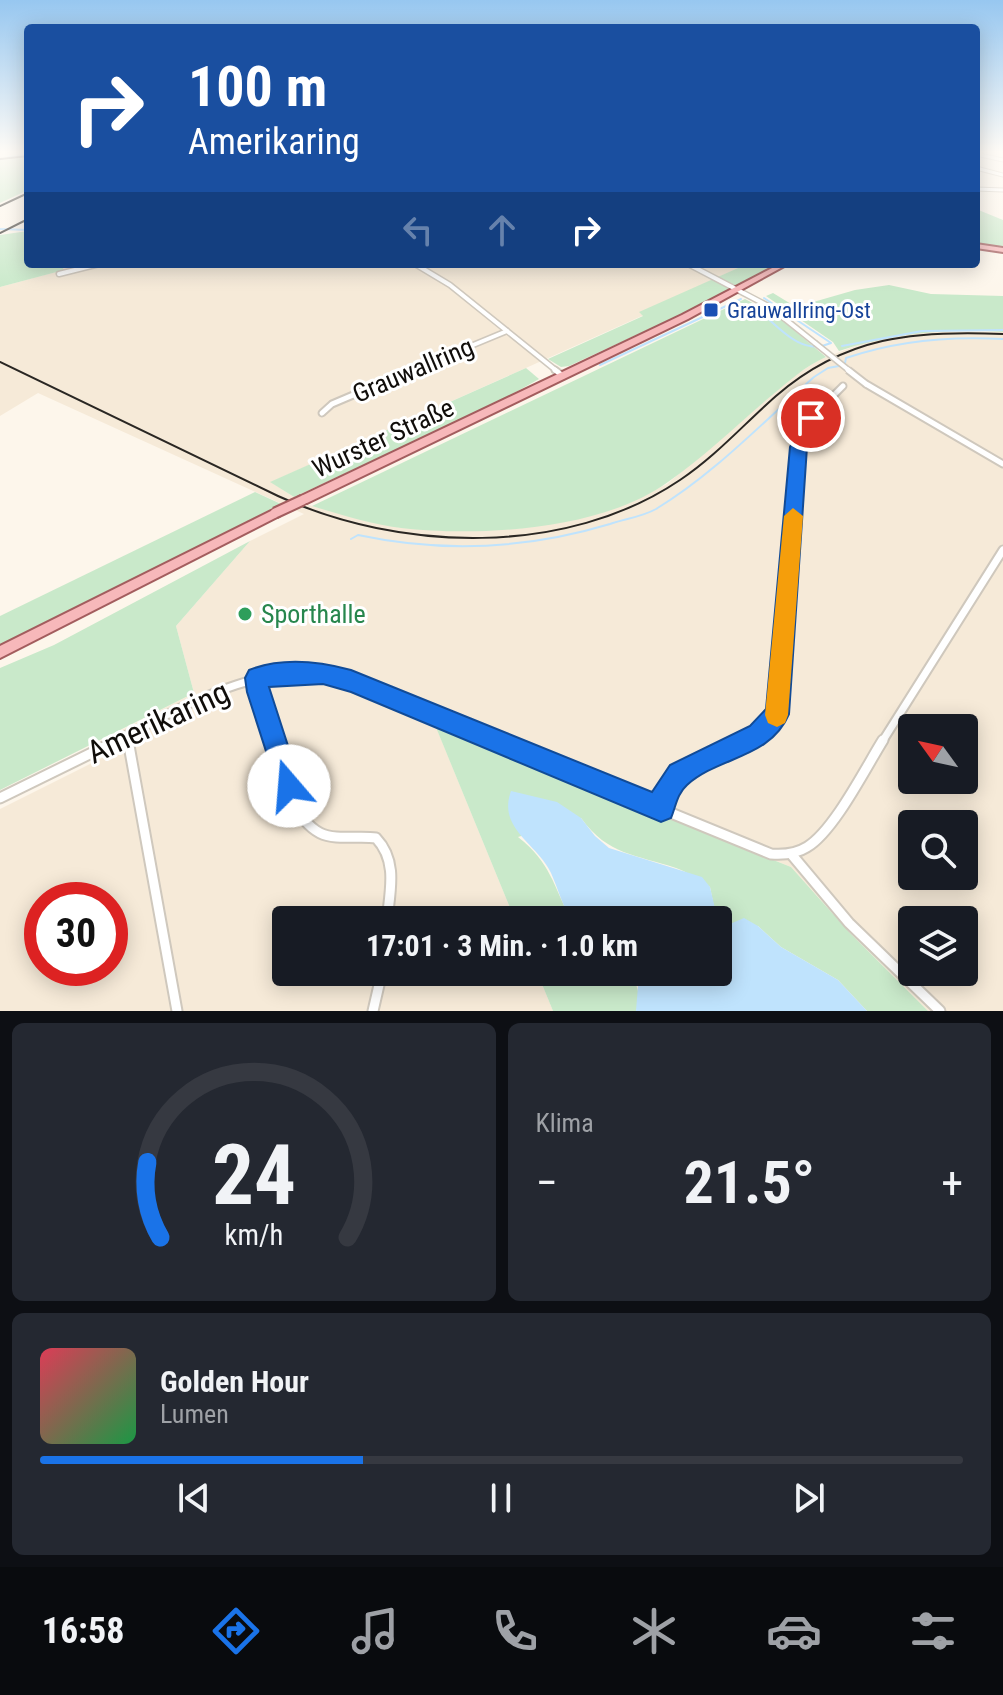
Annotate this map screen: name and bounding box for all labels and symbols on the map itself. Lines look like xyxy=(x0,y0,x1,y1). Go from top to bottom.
place label: Grauwallring-Ost xyxy=(727,298,871,323)
marker: Grauwallring-Ost xyxy=(702,301,720,319)
street label: Grauwallring xyxy=(348,331,478,409)
pin xyxy=(777,384,845,452)
street label: Wurster Straße xyxy=(308,392,458,484)
place label: Sporthalle xyxy=(261,599,366,629)
marker: Sporthalle xyxy=(236,605,254,623)
street label: Amerikaring xyxy=(81,672,235,772)
north arrow xyxy=(898,714,978,794)
position arrow xyxy=(247,744,331,828)
speed limit sign: 30 xyxy=(24,882,128,986)

